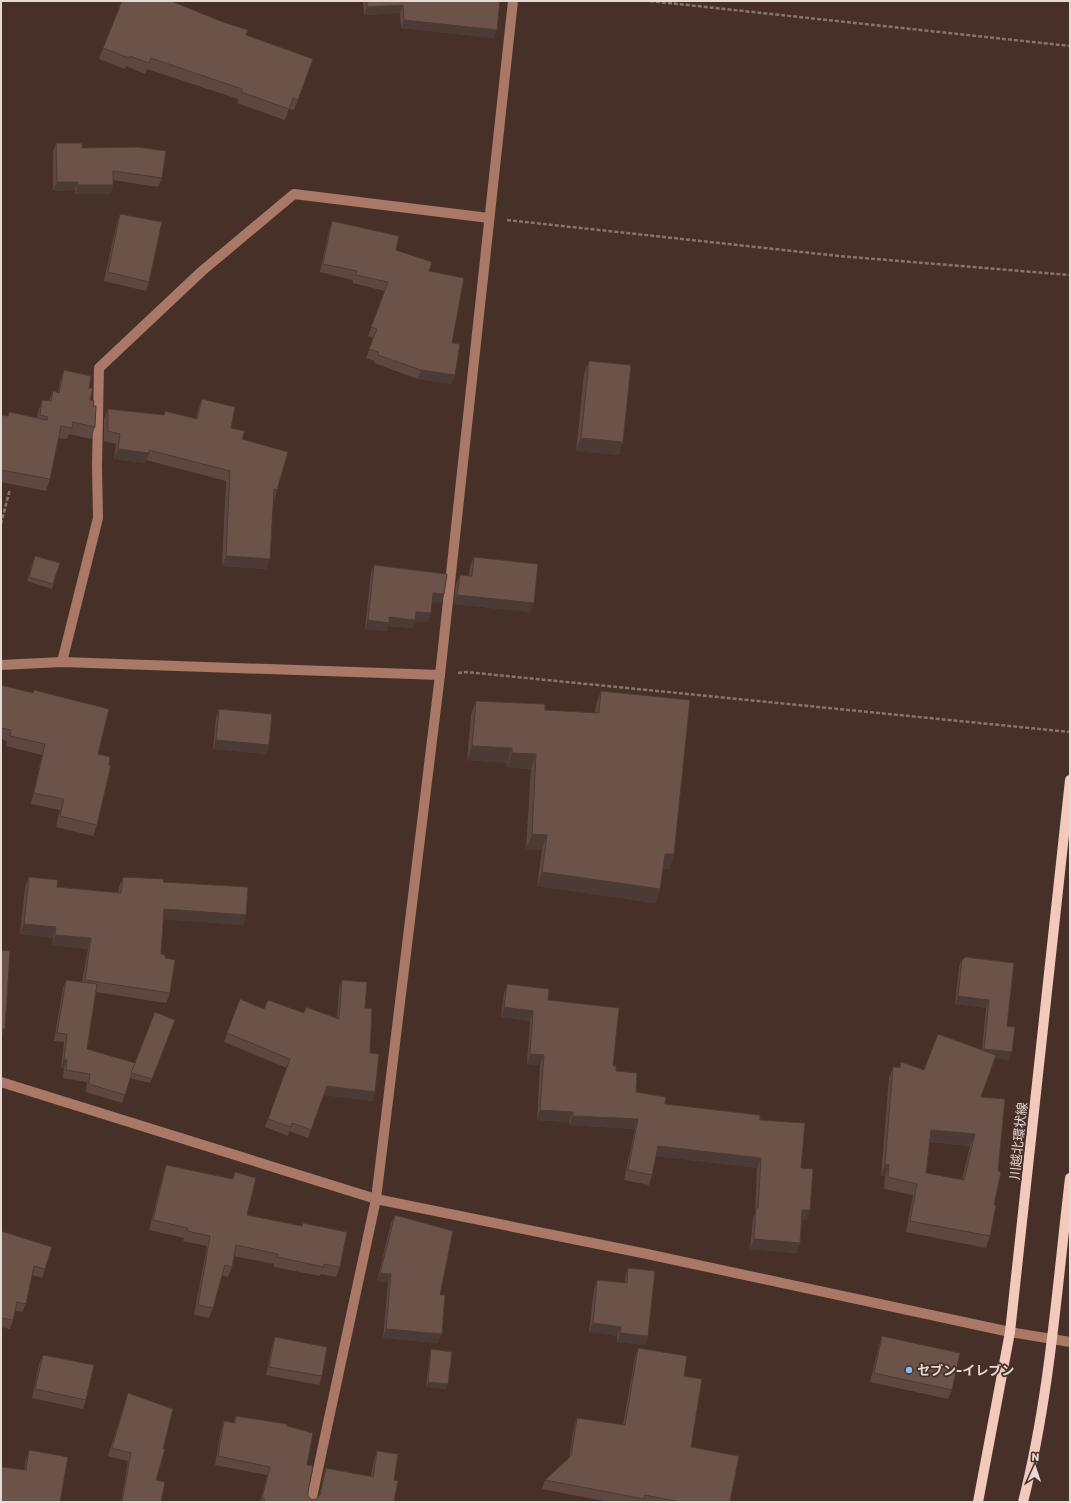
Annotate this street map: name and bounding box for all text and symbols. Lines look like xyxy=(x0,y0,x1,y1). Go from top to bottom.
street label: 川越北環状線 xyxy=(1007,1101,1030,1181)
place label: セブン-イレブン xyxy=(917,1363,1014,1378)
marker: セブン-イレブン xyxy=(904,1365,914,1375)
north arrow xyxy=(1015,1447,1055,1487)
text: N xyxy=(1031,1451,1040,1464)

